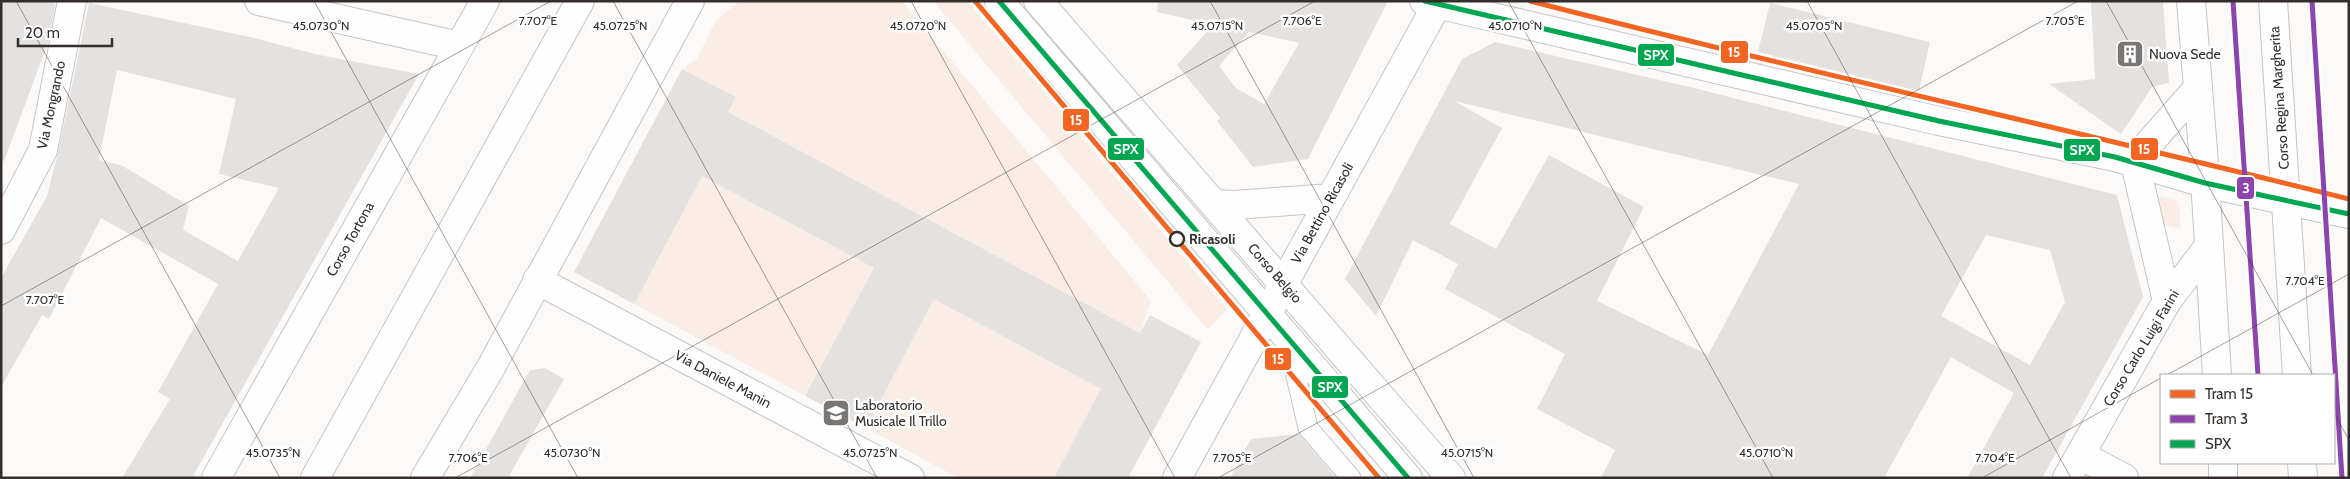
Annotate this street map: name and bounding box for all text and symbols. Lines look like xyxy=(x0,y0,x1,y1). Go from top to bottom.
text: 7.707°E xyxy=(519,13,558,28)
text: 7.706°E xyxy=(1282,13,1322,28)
text: 7.705°E xyxy=(2045,13,2085,28)
scale bar xyxy=(18,15,111,47)
text: 45.0730°N xyxy=(293,18,349,33)
text: 45.0725°N xyxy=(593,18,647,33)
text: 45.0720°N xyxy=(890,18,946,33)
text: 45.0715°N xyxy=(1191,18,1243,33)
text: 45.0710°N xyxy=(1488,18,1542,33)
text: 45.0705°N xyxy=(1786,18,1842,33)
text: 20 m xyxy=(25,24,60,42)
street label: Corso Regina Margherita xyxy=(2265,26,2293,170)
building icon: Nuova Sede xyxy=(2115,39,2145,69)
line badge: 15 xyxy=(1720,40,1749,64)
line badge: SPX xyxy=(1637,43,1675,67)
text: 15 xyxy=(1728,43,1740,61)
place label: Nuova Sede xyxy=(2149,45,2221,63)
text: SPX xyxy=(1644,46,1669,64)
street label: Via Mongrando xyxy=(33,59,69,151)
line badge: 15 xyxy=(1062,108,1090,132)
text: 15 xyxy=(1070,111,1082,129)
line badge: SPX xyxy=(1107,137,1145,161)
line badge: 15 xyxy=(2130,137,2159,161)
line badge: SPX xyxy=(2063,138,2101,162)
text: SPX xyxy=(1114,140,1139,158)
text: 15 xyxy=(2138,140,2150,158)
text: SPX xyxy=(2070,141,2095,159)
street label: Via Bettino Ricasoli xyxy=(1287,159,1357,267)
line badge: 3 xyxy=(2236,176,2255,200)
text: 3 xyxy=(2242,179,2250,197)
street label: Corso Tortona xyxy=(322,198,378,279)
place label: Ricasoli xyxy=(1189,230,1235,248)
marker: Ricasoli xyxy=(1169,231,1185,247)
street label: Corso Belgio xyxy=(1244,239,1306,307)
text: 7.704°E xyxy=(2285,273,2325,288)
street label: Corso Carlo Luigi Farini xyxy=(2099,286,2183,410)
text: 7.707°E xyxy=(26,292,65,307)
street label: Via Daniele Manin xyxy=(672,346,775,412)
line badge: 15 xyxy=(1264,347,1292,371)
text: 15 xyxy=(1272,350,1284,368)
legend xyxy=(2160,374,2335,464)
line badge: SPX xyxy=(1311,375,1349,399)
text: SPX xyxy=(1318,378,1343,396)
text: Tram 15 xyxy=(2205,385,2253,403)
place label: Laboratorio Musicale Il Trillo xyxy=(855,396,947,430)
school or university icon: Laboratorio Musicale Il Trillo xyxy=(821,398,851,428)
text: Tram 3 xyxy=(2205,410,2248,428)
text: SPX xyxy=(2205,435,2231,453)
text: 45.0735°N xyxy=(246,445,300,460)
text: 45.0730°N xyxy=(544,445,600,460)
text: 45.0725°N xyxy=(843,445,897,460)
text: 45.0715°N xyxy=(1441,445,1493,460)
text: 45.0710°N xyxy=(1739,445,1793,460)
text: 7.706°E xyxy=(448,450,488,465)
text: 7.705°E xyxy=(1212,450,1252,465)
text: 7.704°E xyxy=(1975,450,2015,465)

